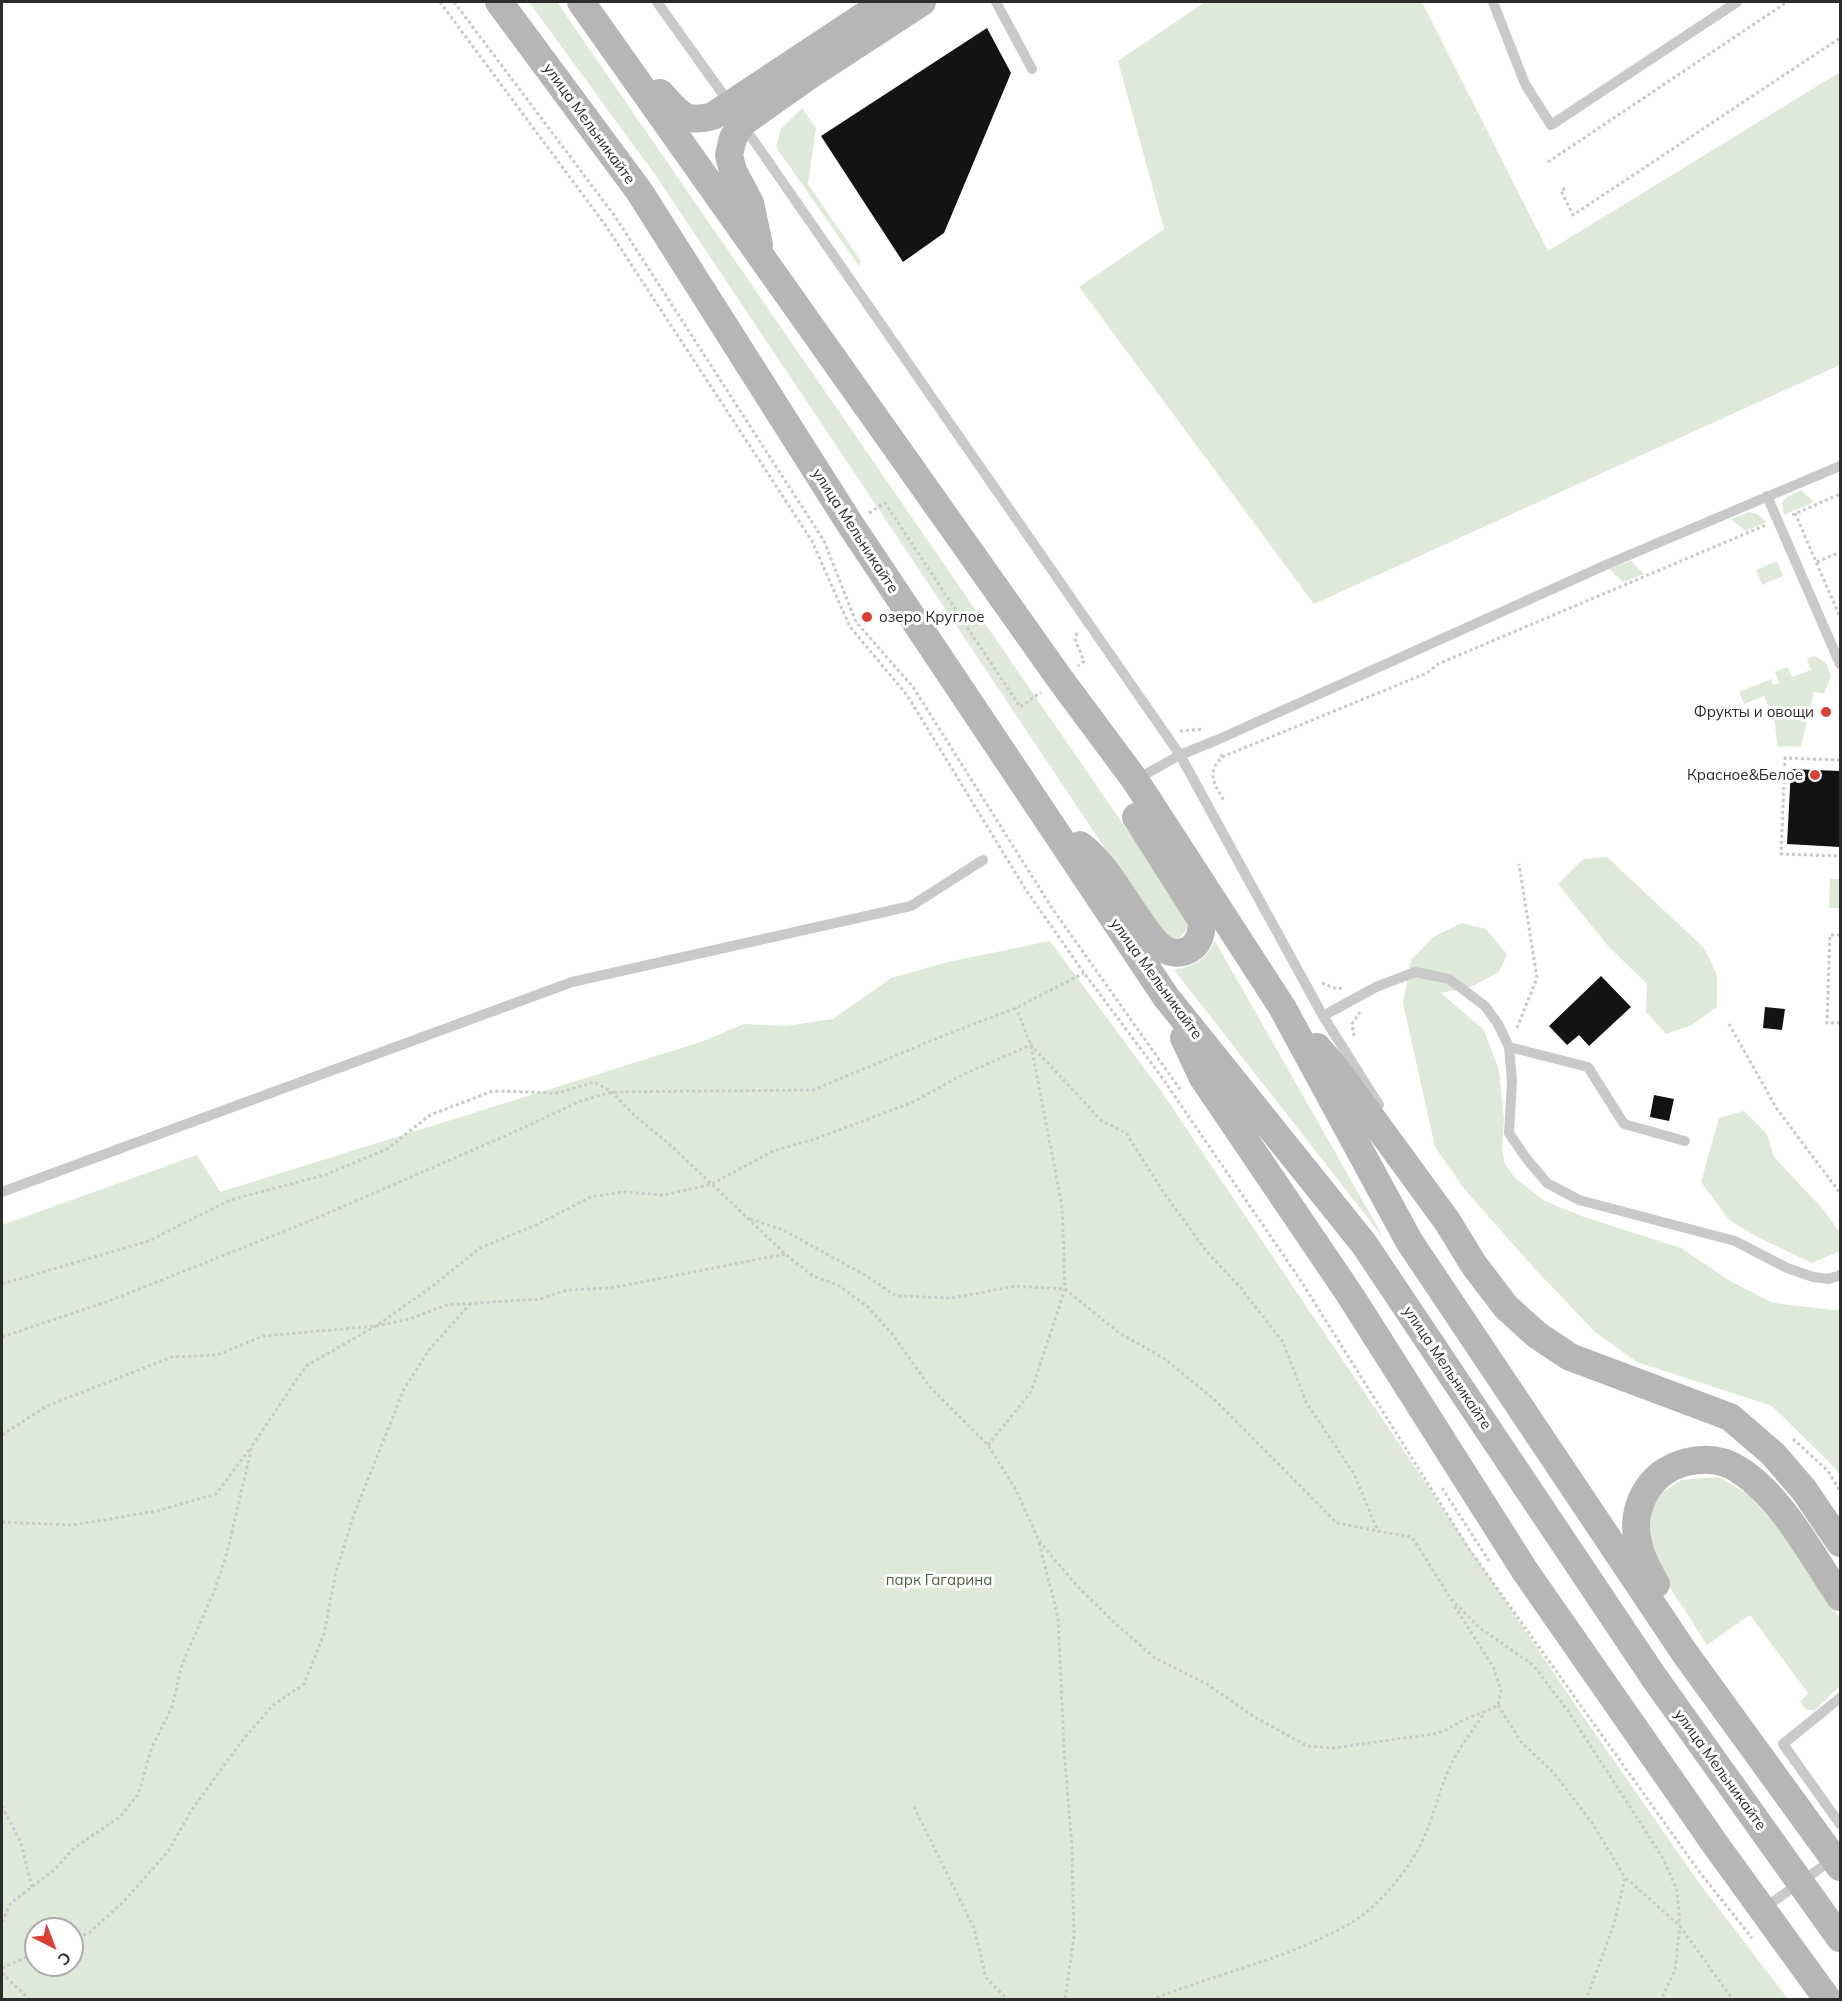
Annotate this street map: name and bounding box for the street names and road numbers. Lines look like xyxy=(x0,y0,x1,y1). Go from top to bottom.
street label: улица Мельникайте xyxy=(539,60,639,188)
street label: улица Мельникайте xyxy=(808,465,902,597)
street label: улица Мельникайте xyxy=(1106,915,1206,1043)
street label: улица Мельникайте xyxy=(1399,1303,1495,1433)
street label: улица Мельникайте xyxy=(1670,1706,1770,1834)

